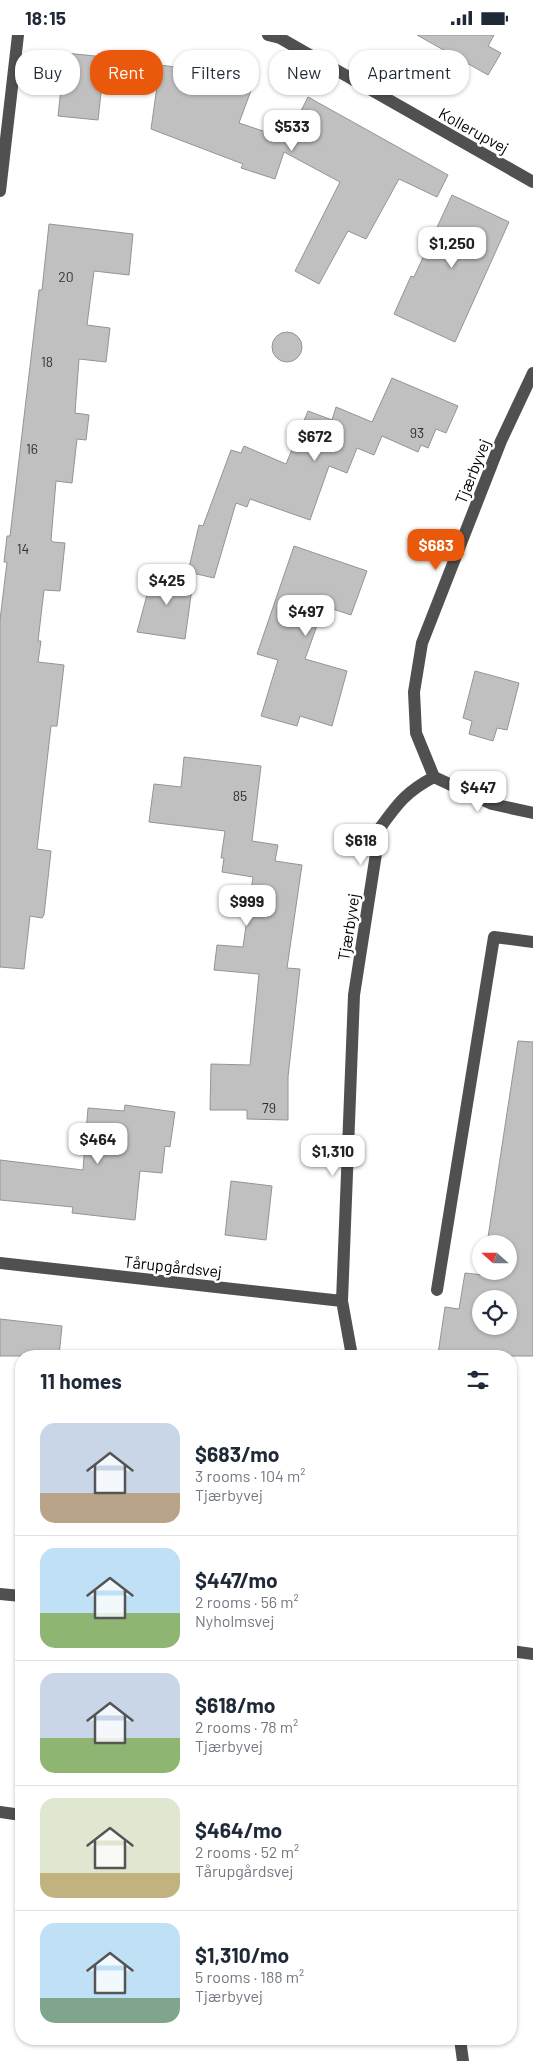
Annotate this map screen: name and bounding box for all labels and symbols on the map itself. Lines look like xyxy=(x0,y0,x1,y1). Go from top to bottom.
street label: Kollerupvej xyxy=(436,103,512,157)
pin: $533 xyxy=(262,109,322,152)
pin: $1,250 xyxy=(411,227,493,269)
house number: 20 xyxy=(58,268,74,285)
house number: 18 xyxy=(41,353,53,370)
pin: $672 xyxy=(285,419,345,462)
house number: 93 xyxy=(410,424,424,441)
street label: Tjærbyvej xyxy=(450,436,494,506)
house number: 16 xyxy=(26,440,38,457)
pin: $683 xyxy=(406,529,466,571)
house number: 14 xyxy=(17,540,29,557)
pin: $425 xyxy=(137,563,197,606)
pin: $497 xyxy=(276,595,336,637)
pin: $447 xyxy=(448,771,508,813)
house number: 85 xyxy=(233,787,247,804)
pin: $618 xyxy=(331,823,391,866)
pin: $999 xyxy=(217,885,277,927)
street label: Tjærbyvej xyxy=(333,892,363,962)
house number: 79 xyxy=(262,1099,276,1116)
pin: $464 xyxy=(68,1123,128,1165)
pin: $1,310 xyxy=(292,1135,374,1177)
north arrow xyxy=(472,1235,518,1280)
street label: Tårupgårdsvej xyxy=(123,1251,223,1281)

